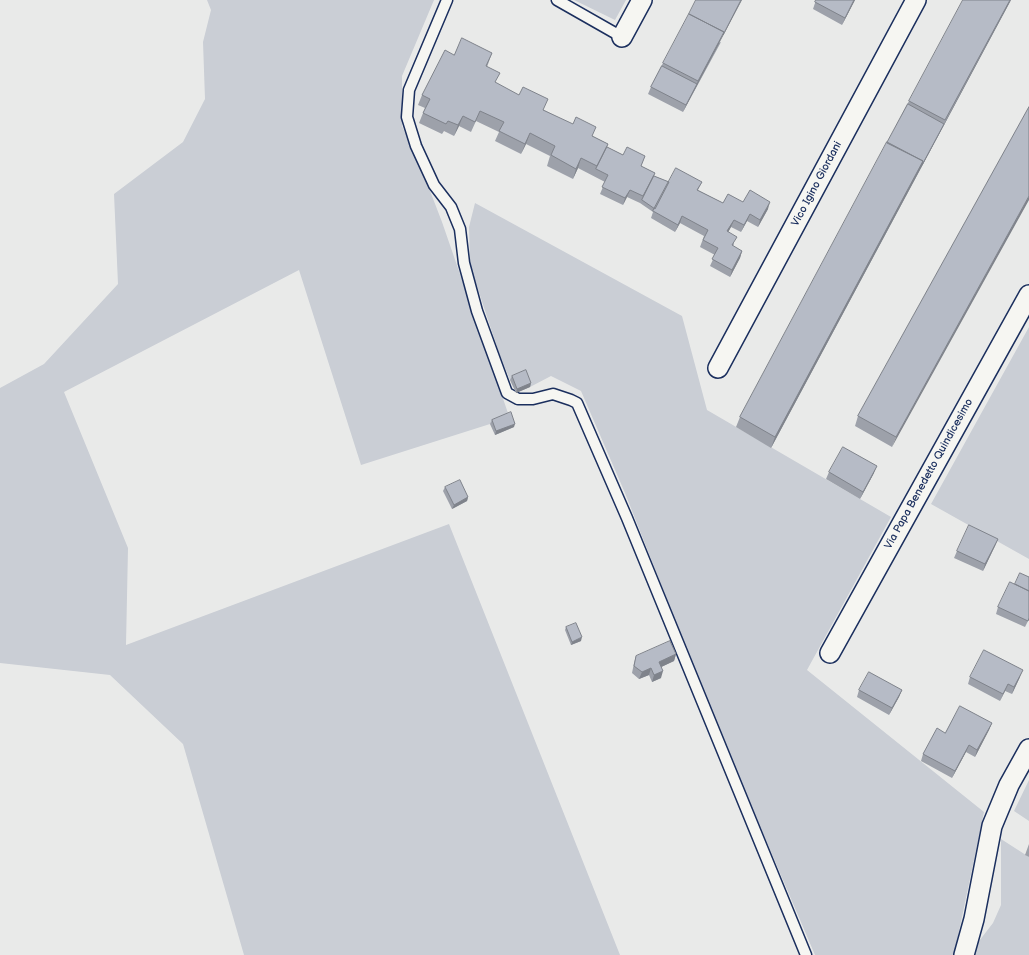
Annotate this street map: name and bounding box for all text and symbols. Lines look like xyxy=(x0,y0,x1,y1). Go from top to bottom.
street label: Vico Igino Giordani xyxy=(789,139,845,229)
street label: Via Papa Benedetto Quindicesimo xyxy=(882,396,976,552)

